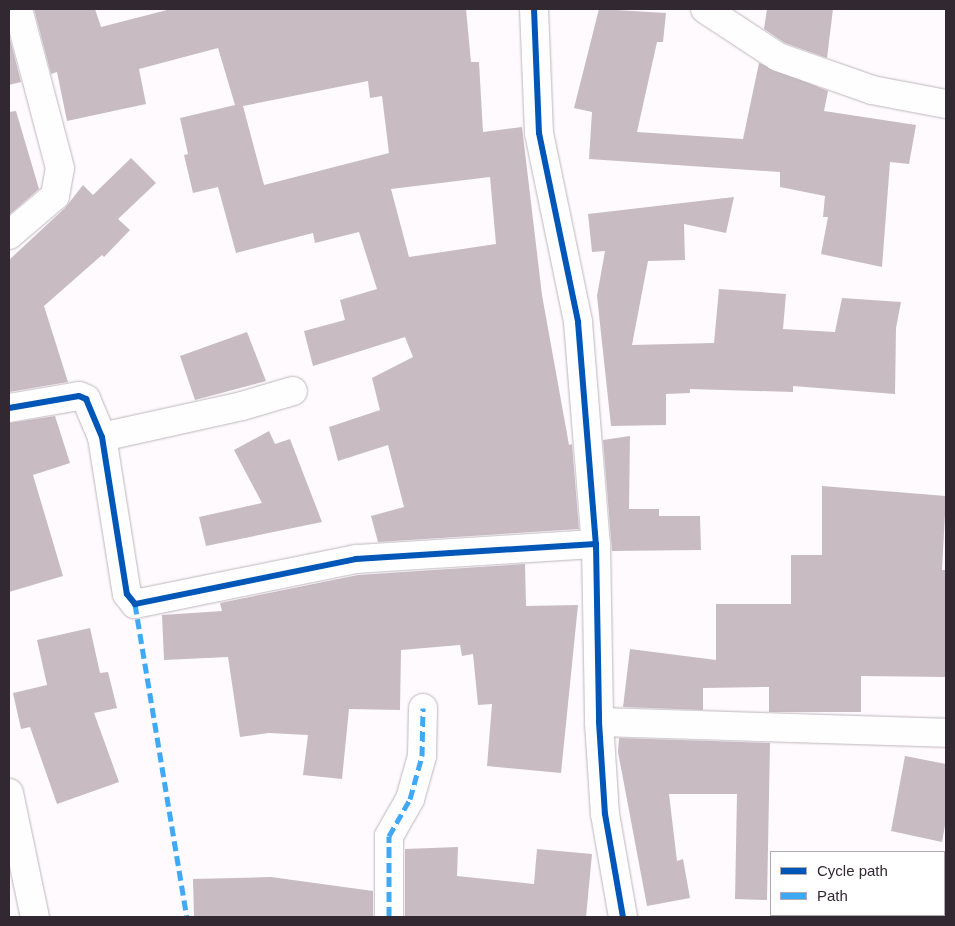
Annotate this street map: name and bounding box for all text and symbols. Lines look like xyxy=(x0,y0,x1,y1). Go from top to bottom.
legend xyxy=(770,851,945,916)
text: Cycle path xyxy=(817,862,888,879)
text: Path xyxy=(817,887,848,904)

